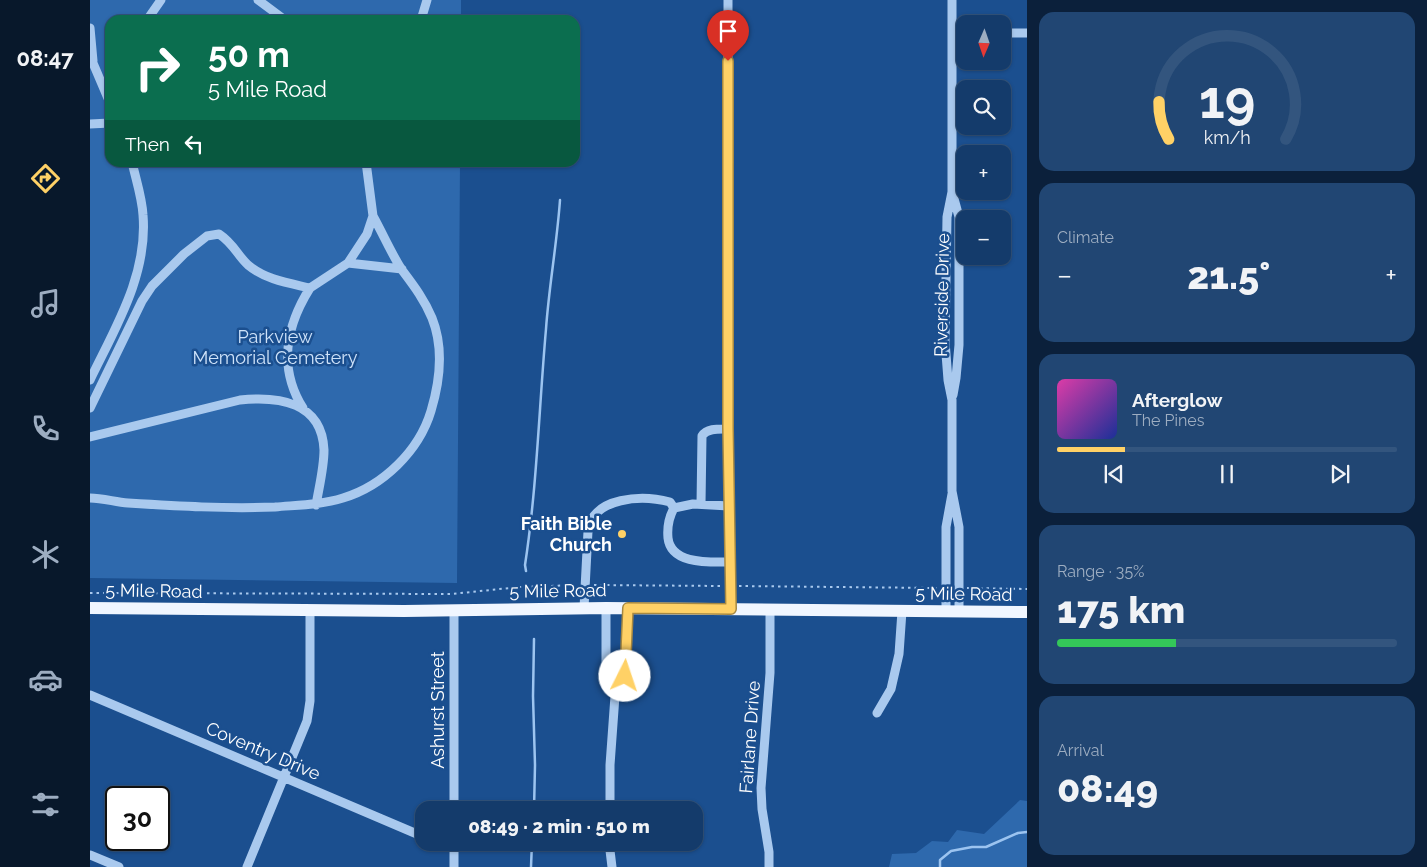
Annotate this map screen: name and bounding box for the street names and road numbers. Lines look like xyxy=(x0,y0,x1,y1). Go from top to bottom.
street label: Riverside Drive xyxy=(930,233,953,357)
street label: 5 Mile Road xyxy=(105,579,203,602)
street label: 5 Mile Road xyxy=(509,579,607,602)
street label: 5 Mile Road xyxy=(915,582,1013,605)
street label: Ashurst Street xyxy=(427,651,448,769)
street label: Fairlane Drive xyxy=(735,680,764,794)
street label: Coventry Drive xyxy=(203,717,324,784)

